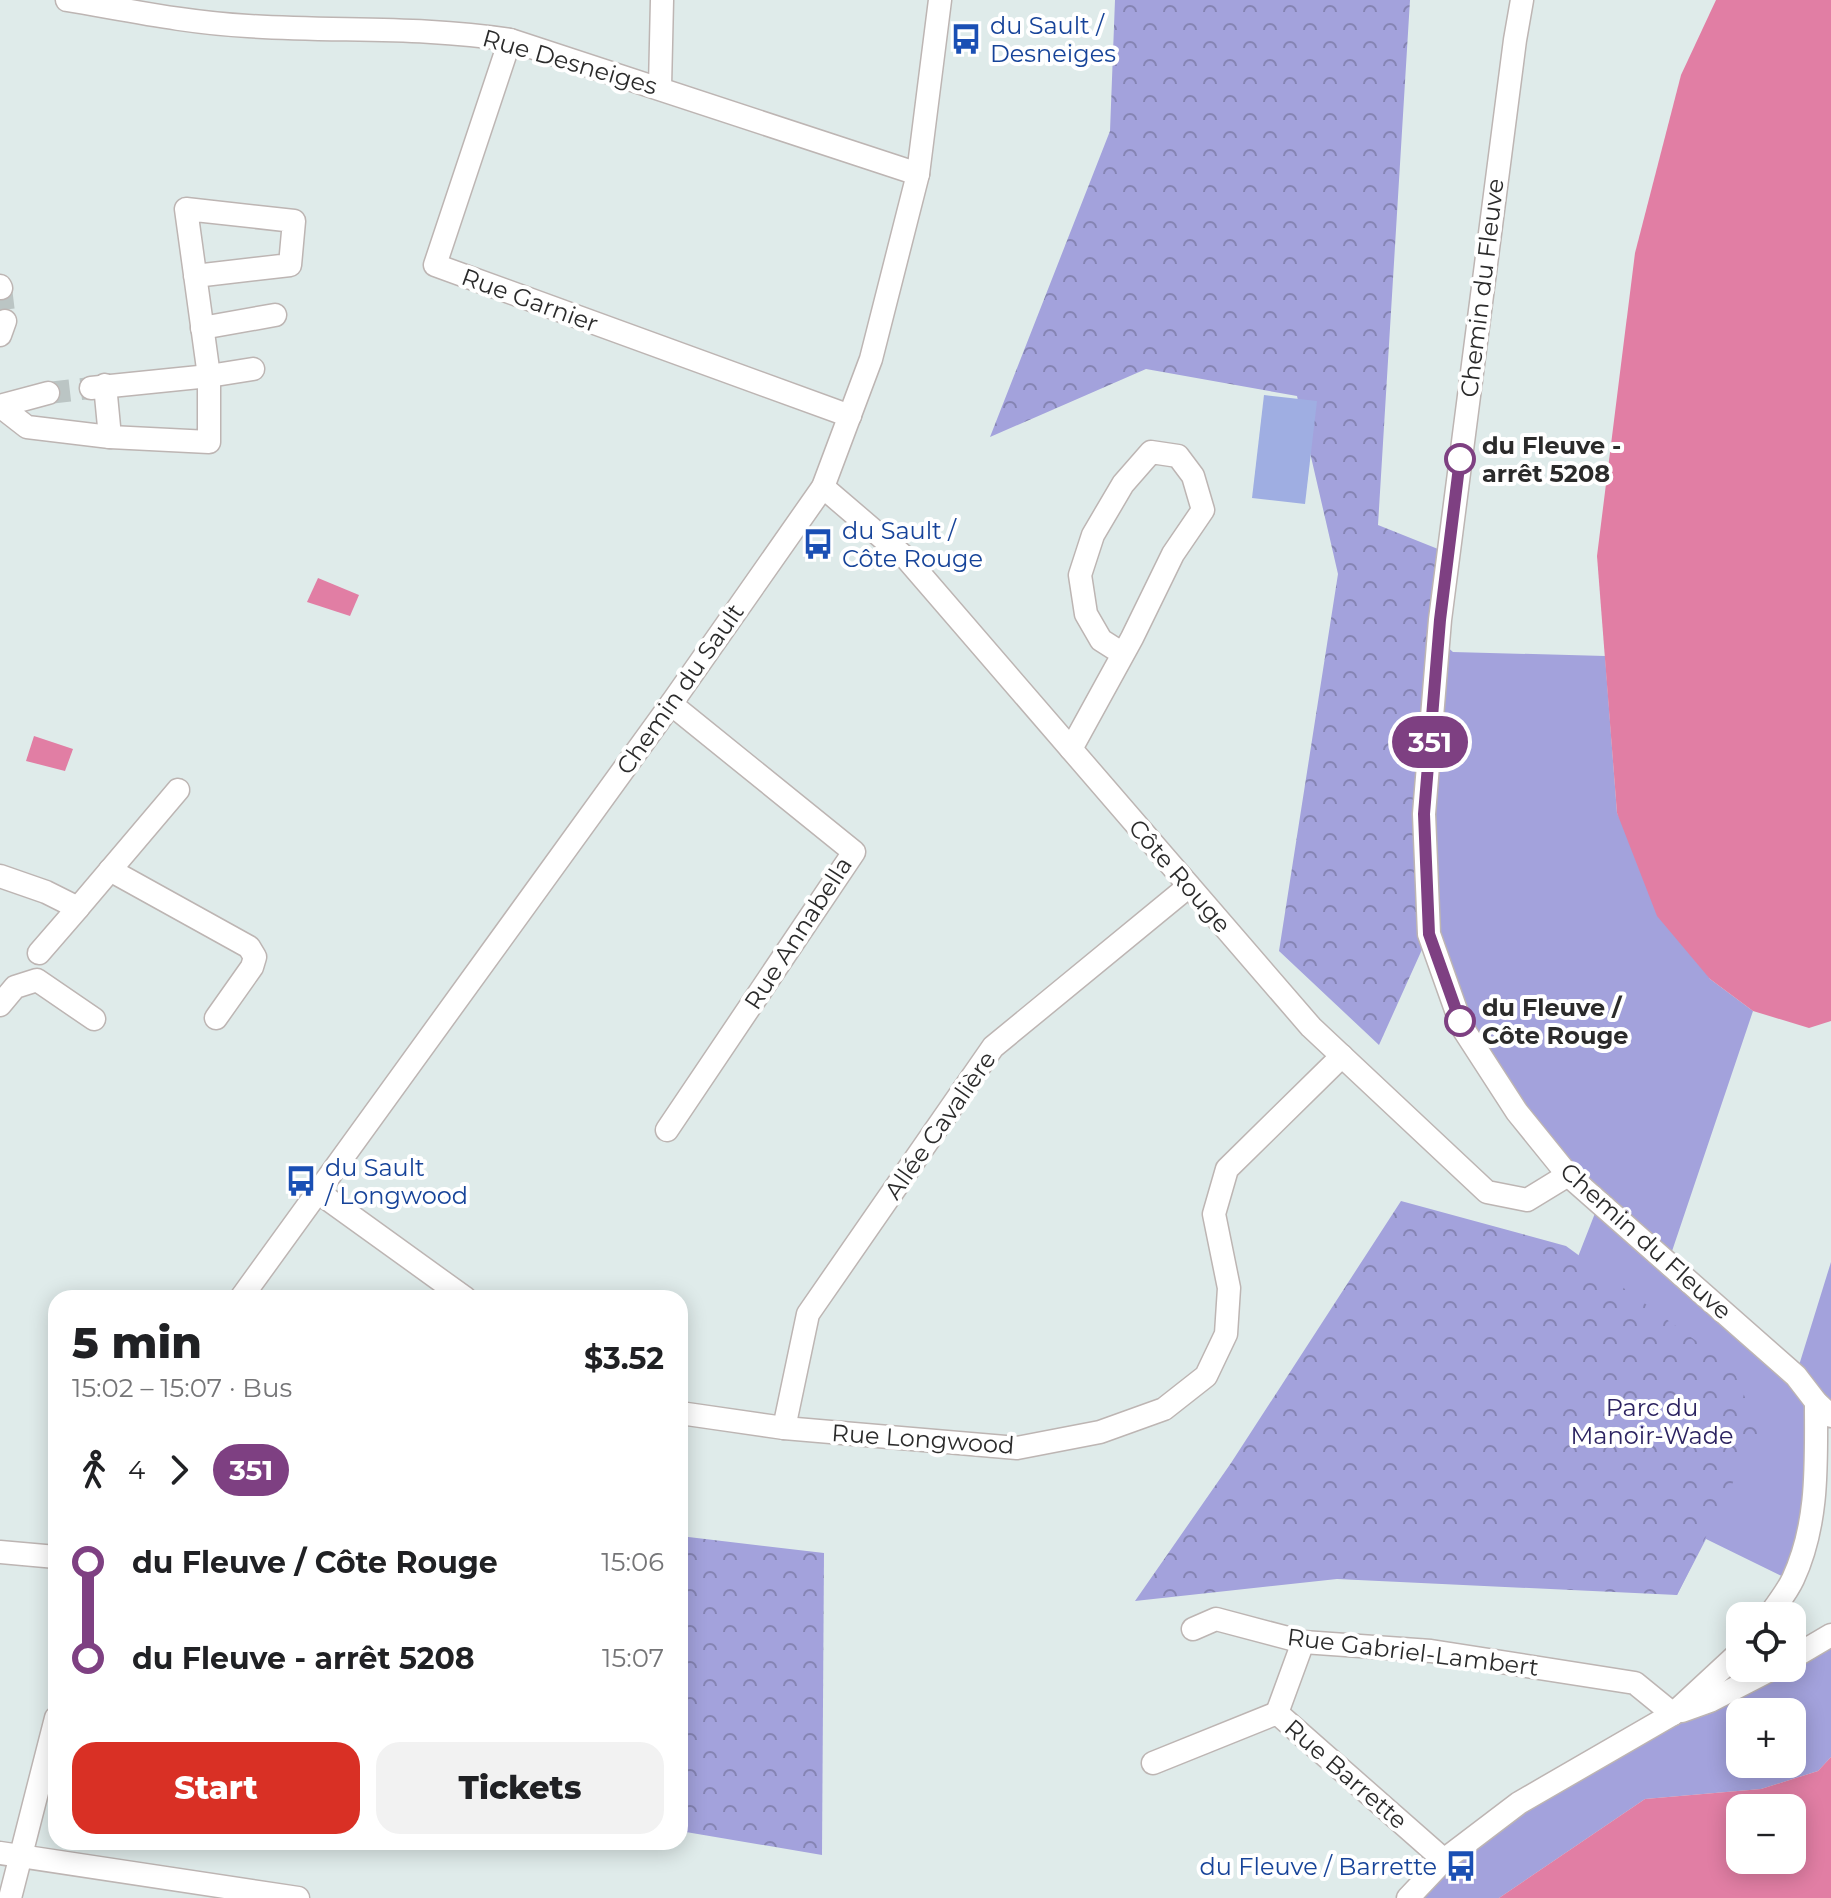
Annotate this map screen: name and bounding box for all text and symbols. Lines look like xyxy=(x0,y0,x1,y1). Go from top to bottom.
place label: du Sault / Desneiges xyxy=(990,11,1116,68)
bus stop icon: du Sault / Desneiges xyxy=(949,22,983,56)
street label: Rue Desneiges xyxy=(479,23,661,101)
street label: Chemin du Fleuve xyxy=(1454,177,1510,399)
street label: Rue Garnier xyxy=(458,262,602,338)
place label: du Fleuve - arrêt 5208 xyxy=(1482,431,1621,488)
marker: du Fleuve - arrêt 5208 xyxy=(1445,444,1475,474)
place label: du Sault / Côte Rouge xyxy=(842,516,983,573)
bus stop icon: du Sault / Côte Rouge xyxy=(801,527,835,561)
street label: Chemin du Sault xyxy=(610,598,750,780)
line badge: 351 xyxy=(1384,716,1476,768)
text: 351 xyxy=(1408,725,1452,759)
street label: Côte Rouge xyxy=(1123,813,1237,939)
street label: Rue Annabella xyxy=(738,851,858,1015)
place label: du Fleuve / Côte Rouge xyxy=(1482,993,1628,1050)
marker: du Fleuve / Côte Rouge xyxy=(1445,1006,1475,1036)
street label: Allée Cavalière xyxy=(878,1045,1002,1205)
place label: du Sault / Longwood xyxy=(324,1153,468,1210)
street label: Chemin du Fleuve xyxy=(1554,1157,1738,1325)
bus stop icon: du Sault / Longwood xyxy=(284,1164,318,1198)
text: 5 min xyxy=(72,1315,202,1369)
text: $3.52 xyxy=(584,1340,664,1377)
text: 15:02 – 15:07 · Bus xyxy=(72,1372,292,1404)
park label: Parc du Manoir-Wade xyxy=(1570,1393,1734,1450)
street label: Rue Longwood xyxy=(831,1418,1015,1460)
icon: walk xyxy=(72,1448,116,1492)
icon: forward xyxy=(157,1448,201,1492)
text: 351 xyxy=(229,1453,273,1487)
text: 4 xyxy=(128,1454,145,1486)
text: du Fleuve / Côte Rouge xyxy=(132,1544,498,1581)
text: 15:06 xyxy=(601,1546,664,1578)
map controls xyxy=(1726,1602,1806,1874)
button: locate xyxy=(1726,1602,1806,1682)
street label: Rue Gabriel-Lambert xyxy=(1285,1622,1541,1682)
text: du Fleuve - arrêt 5208 xyxy=(132,1640,475,1677)
text: 15:07 xyxy=(602,1642,664,1674)
button: + xyxy=(1726,1698,1806,1778)
street label: Rue Barrette xyxy=(1279,1713,1413,1835)
button: Start xyxy=(72,1742,360,1834)
button: Tickets xyxy=(376,1742,664,1834)
button: − xyxy=(1726,1794,1806,1874)
bus stop icon: du Fleuve / Barrette xyxy=(1444,1849,1478,1883)
place label: du Fleuve / Barrette xyxy=(1200,1852,1437,1881)

